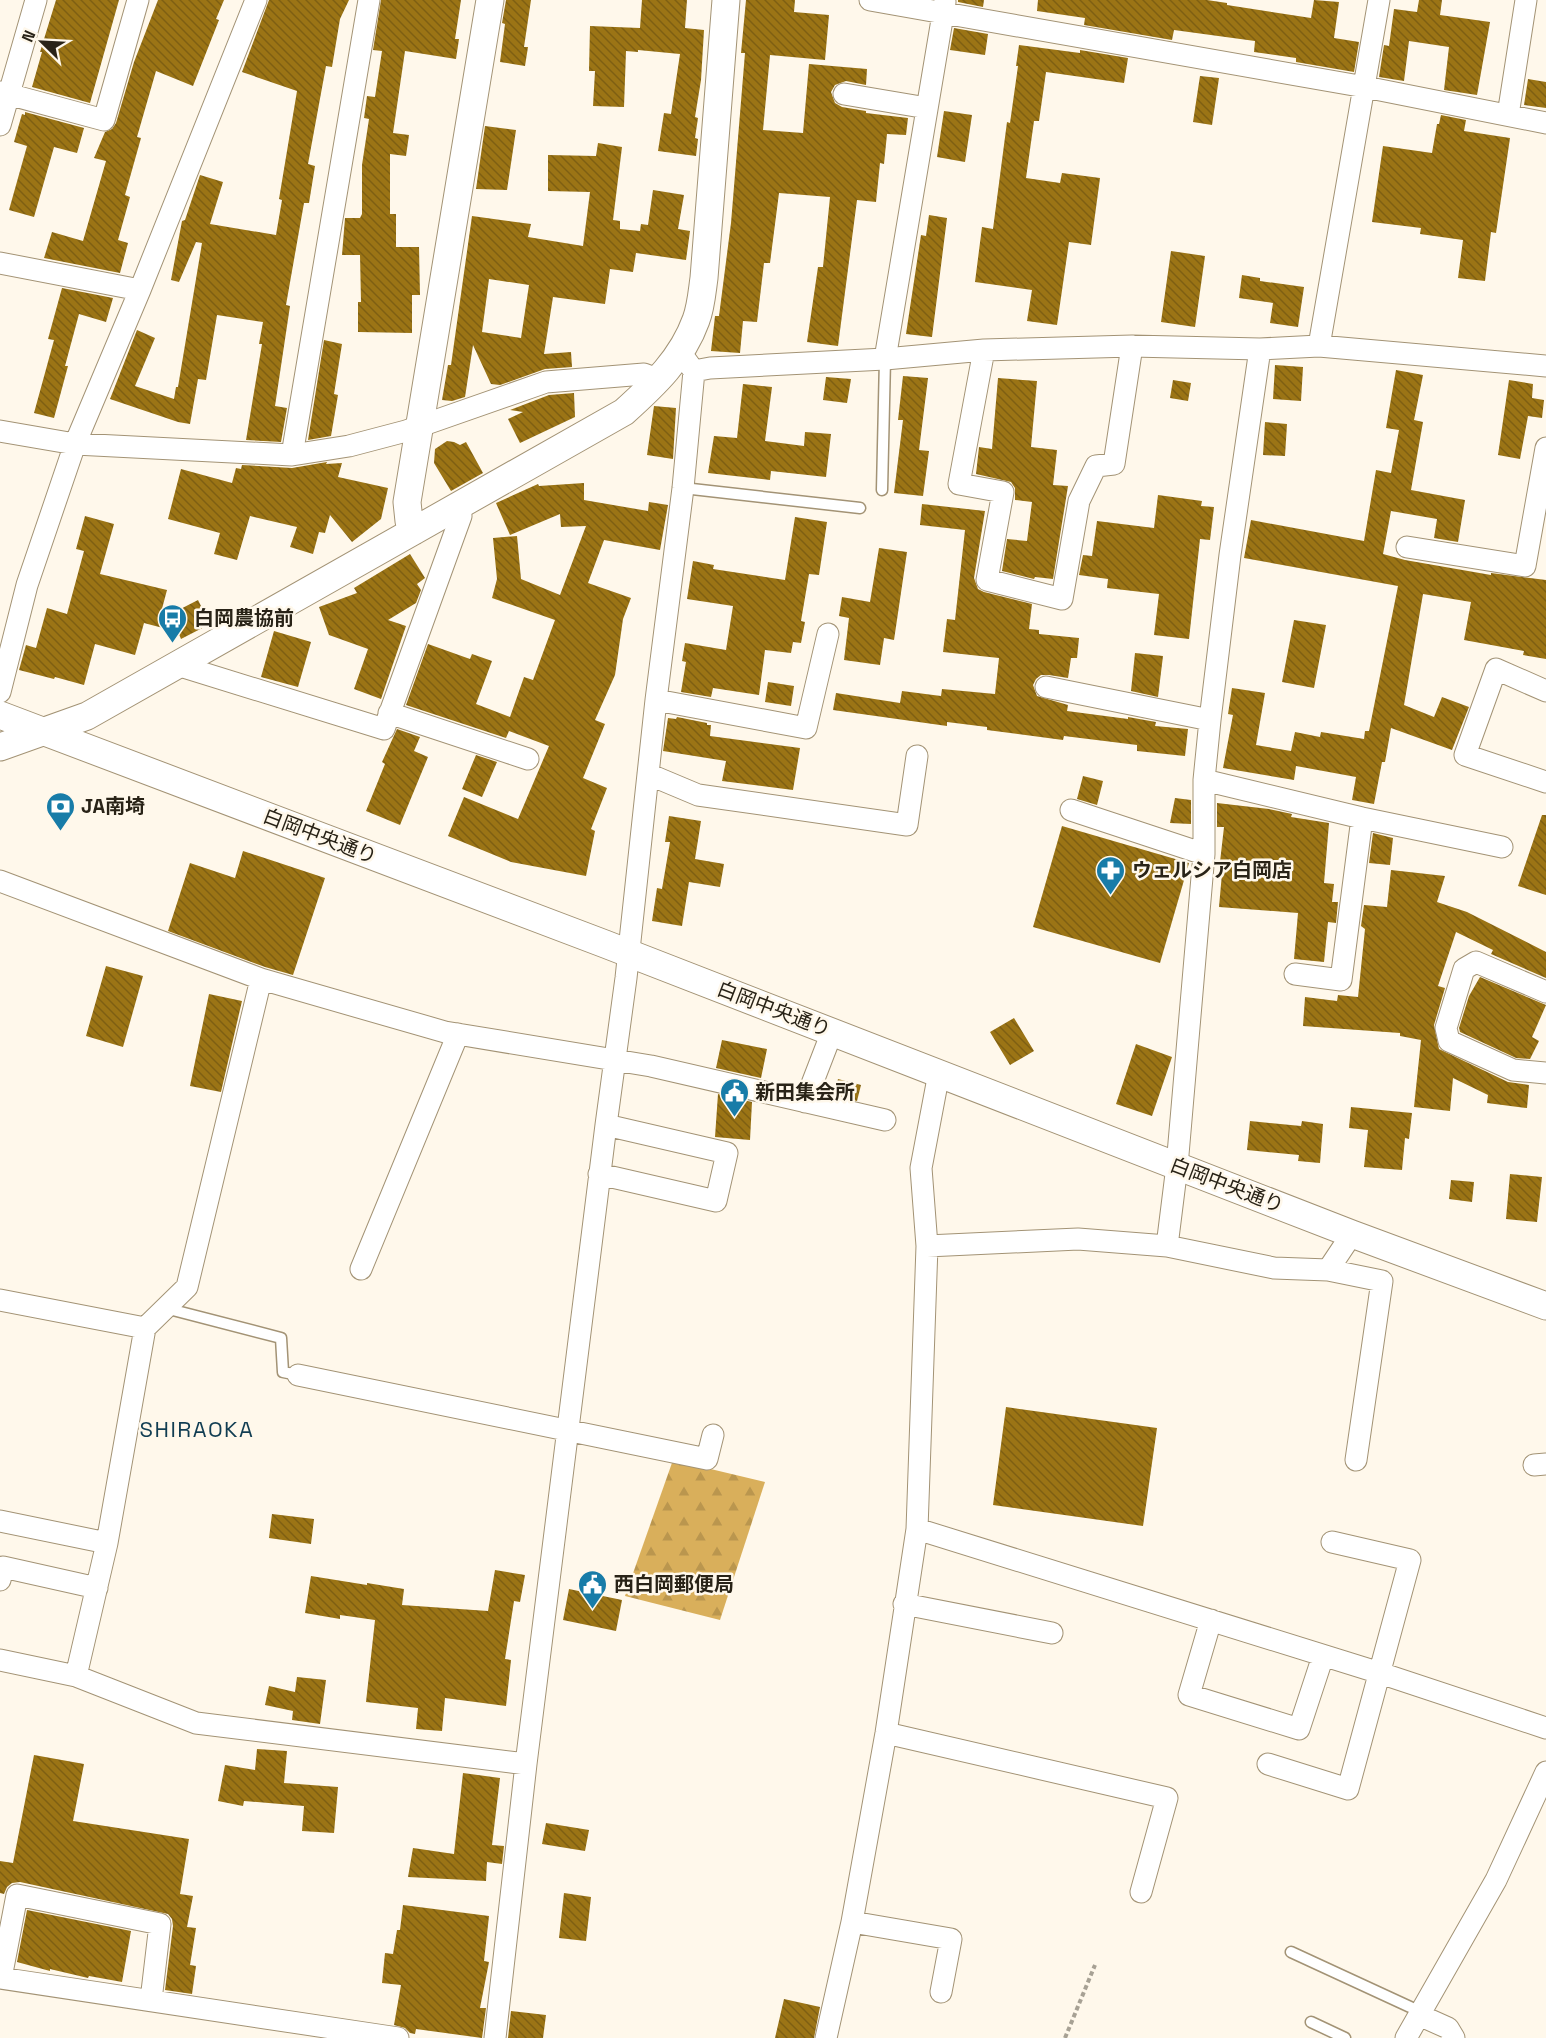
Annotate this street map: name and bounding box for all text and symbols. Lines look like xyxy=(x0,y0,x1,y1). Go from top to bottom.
north arrow xyxy=(12,12,72,72)
text: N xyxy=(17,27,41,45)
bus stop icon: 白岡農協前 xyxy=(157,602,189,644)
place label: 白岡農協前 xyxy=(194,605,294,631)
bank icon: JA南埼 xyxy=(44,790,76,832)
place label: JA南埼 xyxy=(81,793,145,819)
street label: 白岡中央通り xyxy=(259,802,381,870)
pharmacy icon: ウェルシア白岡店 xyxy=(1095,854,1127,896)
place label: ウェルシア白岡店 xyxy=(1132,857,1292,883)
street label: 白岡中央通り xyxy=(713,975,835,1043)
public building icon: 新田集会所 xyxy=(718,1076,750,1118)
place label: 新田集会所 xyxy=(755,1079,855,1105)
street label: 白岡中央通り xyxy=(1166,1151,1288,1219)
district label: SHIRAOKA xyxy=(140,1415,254,1443)
public building icon: 西白岡郵便局 xyxy=(577,1568,609,1610)
place label: 西白岡郵便局 xyxy=(614,1571,734,1597)

